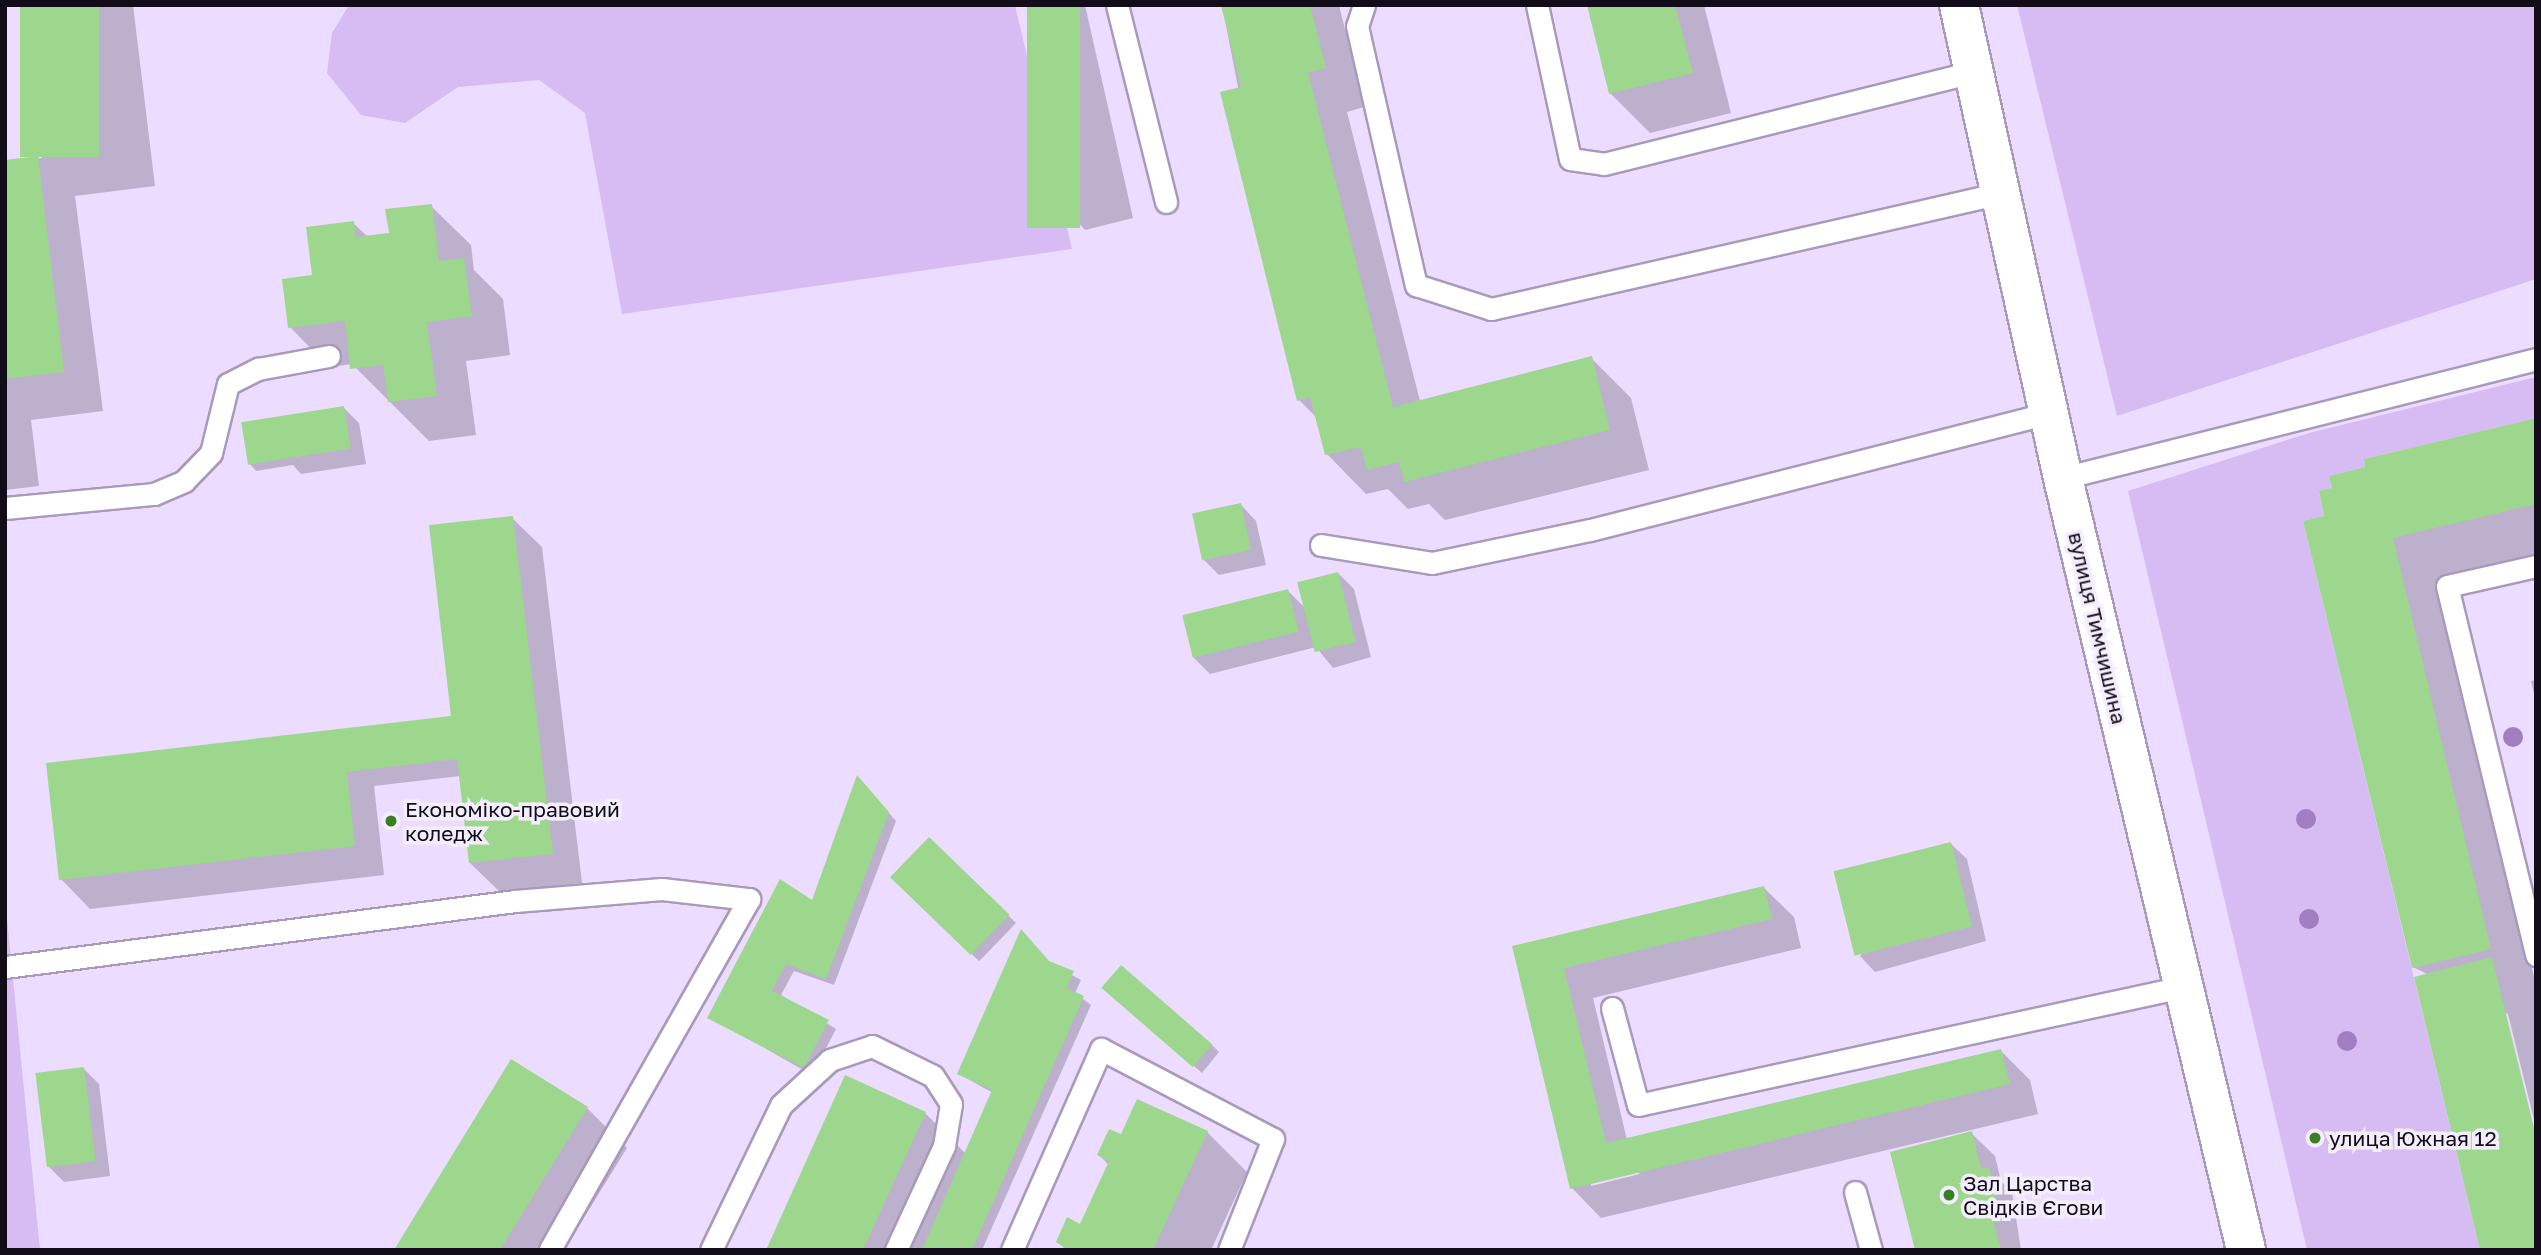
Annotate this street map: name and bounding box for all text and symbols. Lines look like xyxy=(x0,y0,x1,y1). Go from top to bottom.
street label: вулиця Тимчишина xyxy=(2064,530,2132,726)
place label: Економіко-правовий коледж xyxy=(405,796,620,846)
marker: Економіко-правовий коледж xyxy=(383,813,399,829)
place label: улица Южная 12 xyxy=(2329,1125,2497,1151)
marker: улица Южная 12 xyxy=(2307,1130,2323,1146)
place label: Зал Царства Свідків Єгови xyxy=(1963,1170,2103,1220)
marker: Зал Царства Свідків Єгови xyxy=(1941,1187,1957,1203)

